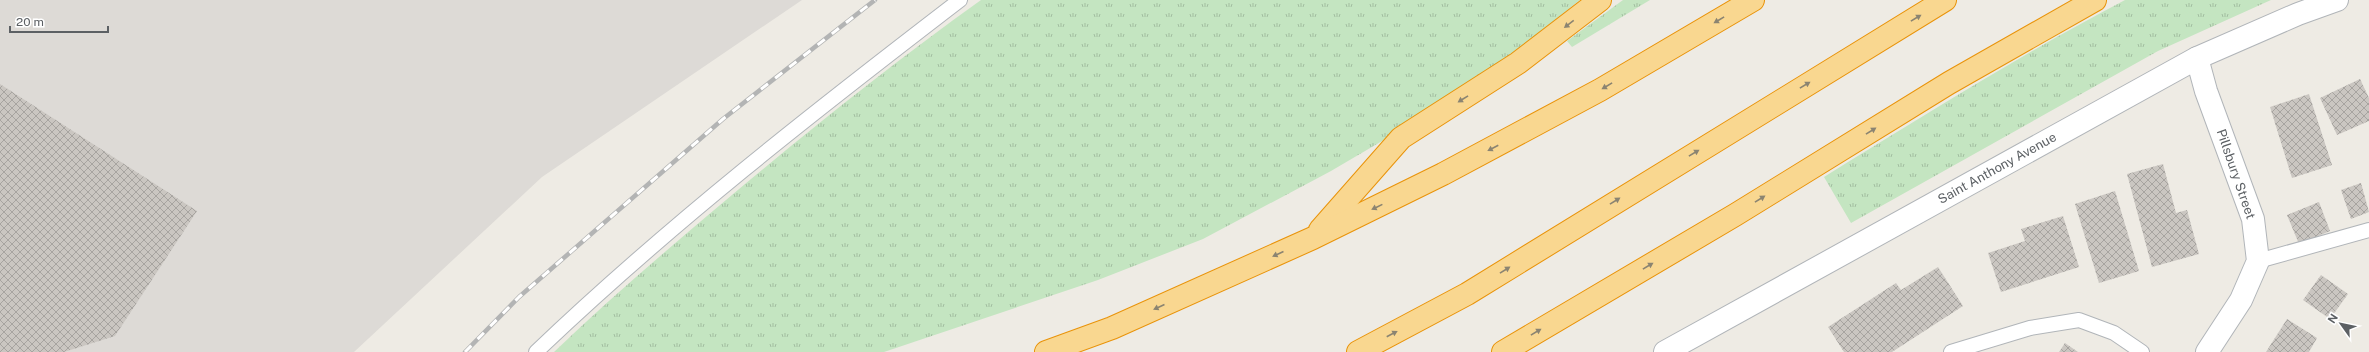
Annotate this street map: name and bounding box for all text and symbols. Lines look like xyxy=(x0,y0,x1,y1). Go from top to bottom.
scale bar xyxy=(10,8,108,34)
one-way arrow xyxy=(1910,14,1922,21)
text: 20 m xyxy=(16,15,44,29)
one-way arrow xyxy=(1713,16,1725,23)
one-way arrow xyxy=(1563,20,1574,28)
one-way arrow xyxy=(1601,82,1613,89)
one-way arrow xyxy=(1799,82,1811,89)
one-way arrow xyxy=(1458,95,1468,103)
one-way arrow xyxy=(1865,127,1876,135)
street label: Pillsbury Street xyxy=(2214,127,2258,221)
street label: Saint Anthony Avenue xyxy=(1935,129,2059,207)
one-way arrow xyxy=(1487,145,1499,151)
one-way arrow xyxy=(1688,149,1700,156)
one-way arrow xyxy=(1754,196,1766,203)
one-way arrow xyxy=(1610,197,1621,205)
one-way arrow xyxy=(1371,204,1383,210)
one-way arrow xyxy=(1272,251,1283,257)
one-way arrow xyxy=(1642,262,1654,269)
one-way arrow xyxy=(1499,266,1511,273)
one-way arrow xyxy=(1153,304,1165,310)
north arrow xyxy=(2321,304,2361,344)
text: N xyxy=(2325,312,2340,325)
one-way arrow xyxy=(1530,329,1542,336)
one-way arrow xyxy=(1386,330,1398,337)

